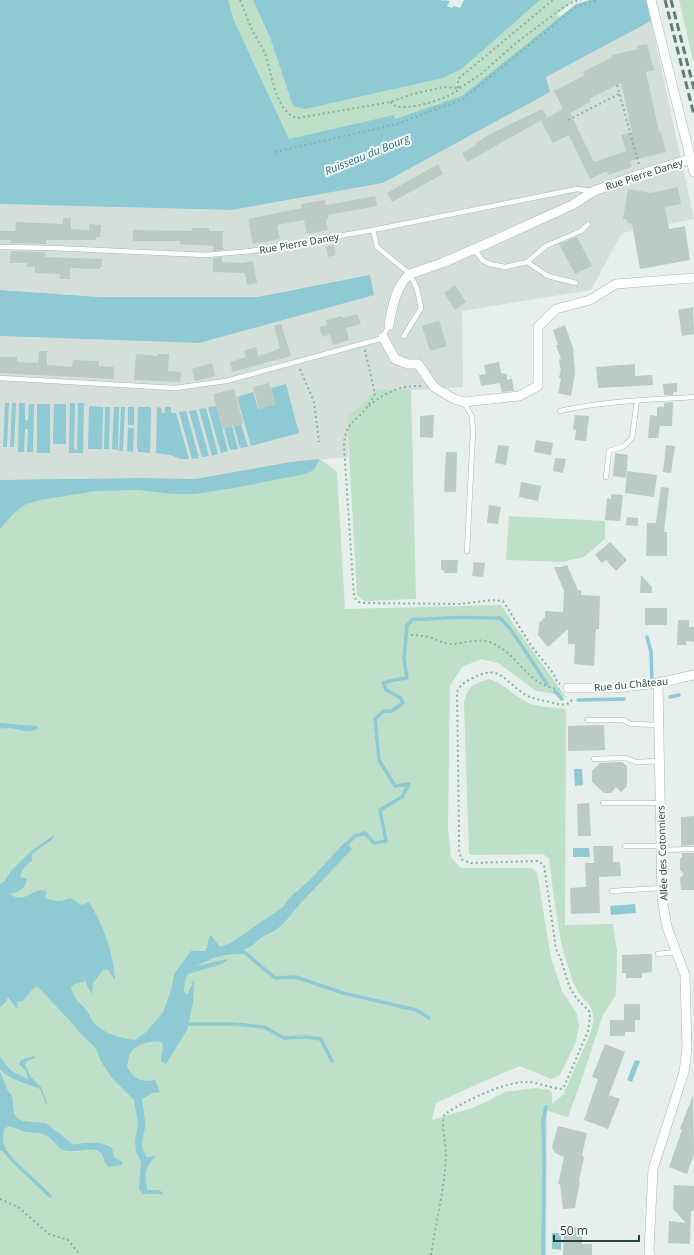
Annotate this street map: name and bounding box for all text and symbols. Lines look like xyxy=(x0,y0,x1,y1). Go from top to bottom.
water label: Ruisseau du Bourg xyxy=(322,130,413,178)
street label: Rue Pierre Daney xyxy=(603,155,685,193)
street label: Rue Pierre Daney xyxy=(258,229,341,257)
street label: Rue du Château xyxy=(593,674,669,694)
street label: Allée des Cotonniers xyxy=(653,805,671,901)
scale bar xyxy=(554,1217,639,1243)
text: 50 m xyxy=(560,1222,588,1239)

